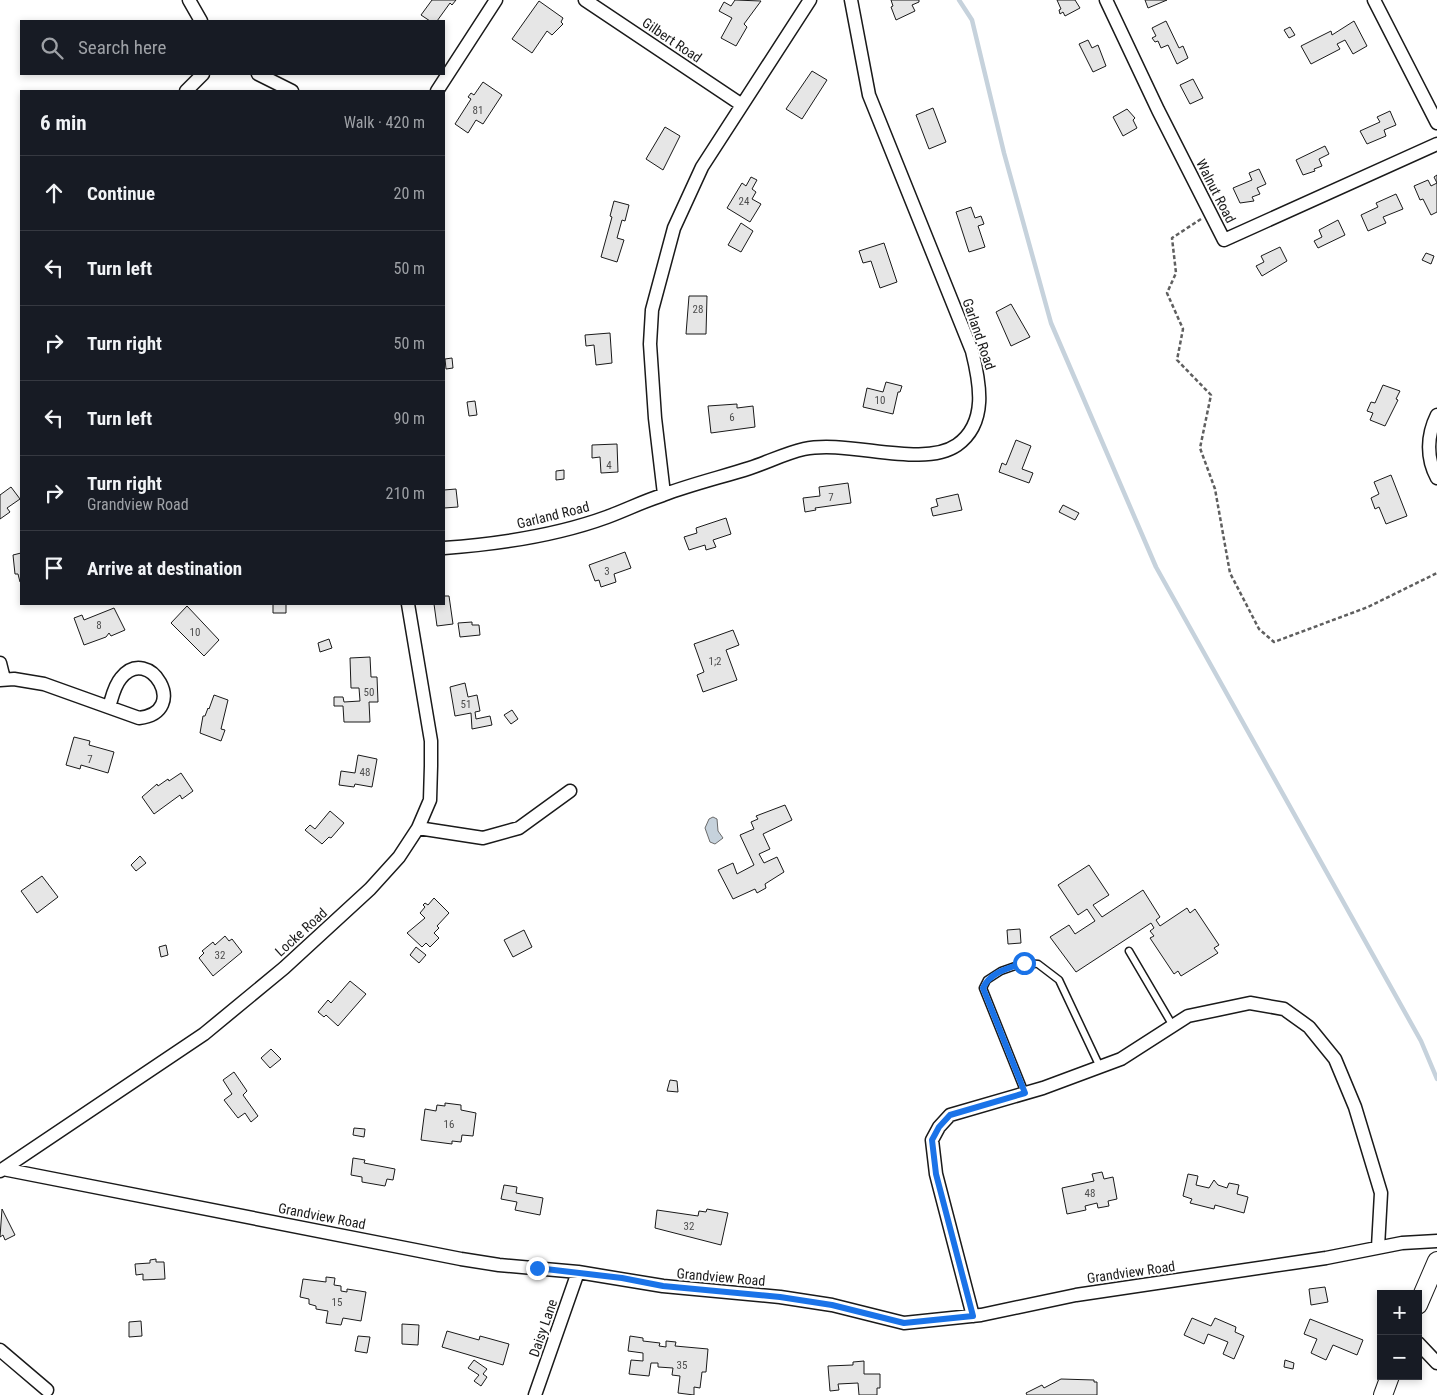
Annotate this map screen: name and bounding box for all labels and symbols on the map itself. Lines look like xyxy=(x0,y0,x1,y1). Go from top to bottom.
street label: Gilbert Road xyxy=(639,14,705,66)
house number: 81 xyxy=(473,104,483,117)
street label: Walnut Road xyxy=(1193,156,1239,226)
house number: 24 xyxy=(739,195,750,208)
street label: Garland Road xyxy=(959,296,999,372)
house number: 28 xyxy=(693,303,703,316)
house number: 10 xyxy=(875,394,885,407)
house number: 6 xyxy=(729,411,735,424)
house number: 4 xyxy=(606,459,612,472)
house number: 7 xyxy=(828,491,834,504)
street label: Garland Road xyxy=(515,498,591,532)
house number: 3 xyxy=(604,565,610,578)
house number: 8 xyxy=(96,619,102,632)
house number: 10 xyxy=(190,626,200,639)
house number: 1;2 xyxy=(708,655,722,668)
house number: 50 xyxy=(364,686,374,699)
house number: 51 xyxy=(461,698,471,711)
house number: 7 xyxy=(87,753,93,766)
house number: 48 xyxy=(360,766,370,779)
street label: Locke Road xyxy=(272,905,330,959)
house number: 32 xyxy=(215,949,225,962)
route start xyxy=(1013,952,1036,975)
house number: 16 xyxy=(444,1118,454,1131)
house number: 48 xyxy=(1085,1187,1095,1200)
street label: Grandview Road xyxy=(277,1200,367,1232)
house number: 32 xyxy=(684,1220,694,1233)
route end xyxy=(526,1257,549,1280)
street label: Grandview Road xyxy=(1086,1258,1176,1286)
street label: Grandview Road xyxy=(676,1265,766,1289)
house number: 15 xyxy=(332,1296,342,1309)
street label: Daisy Lane xyxy=(526,1297,560,1359)
house number: 35 xyxy=(677,1359,687,1372)

